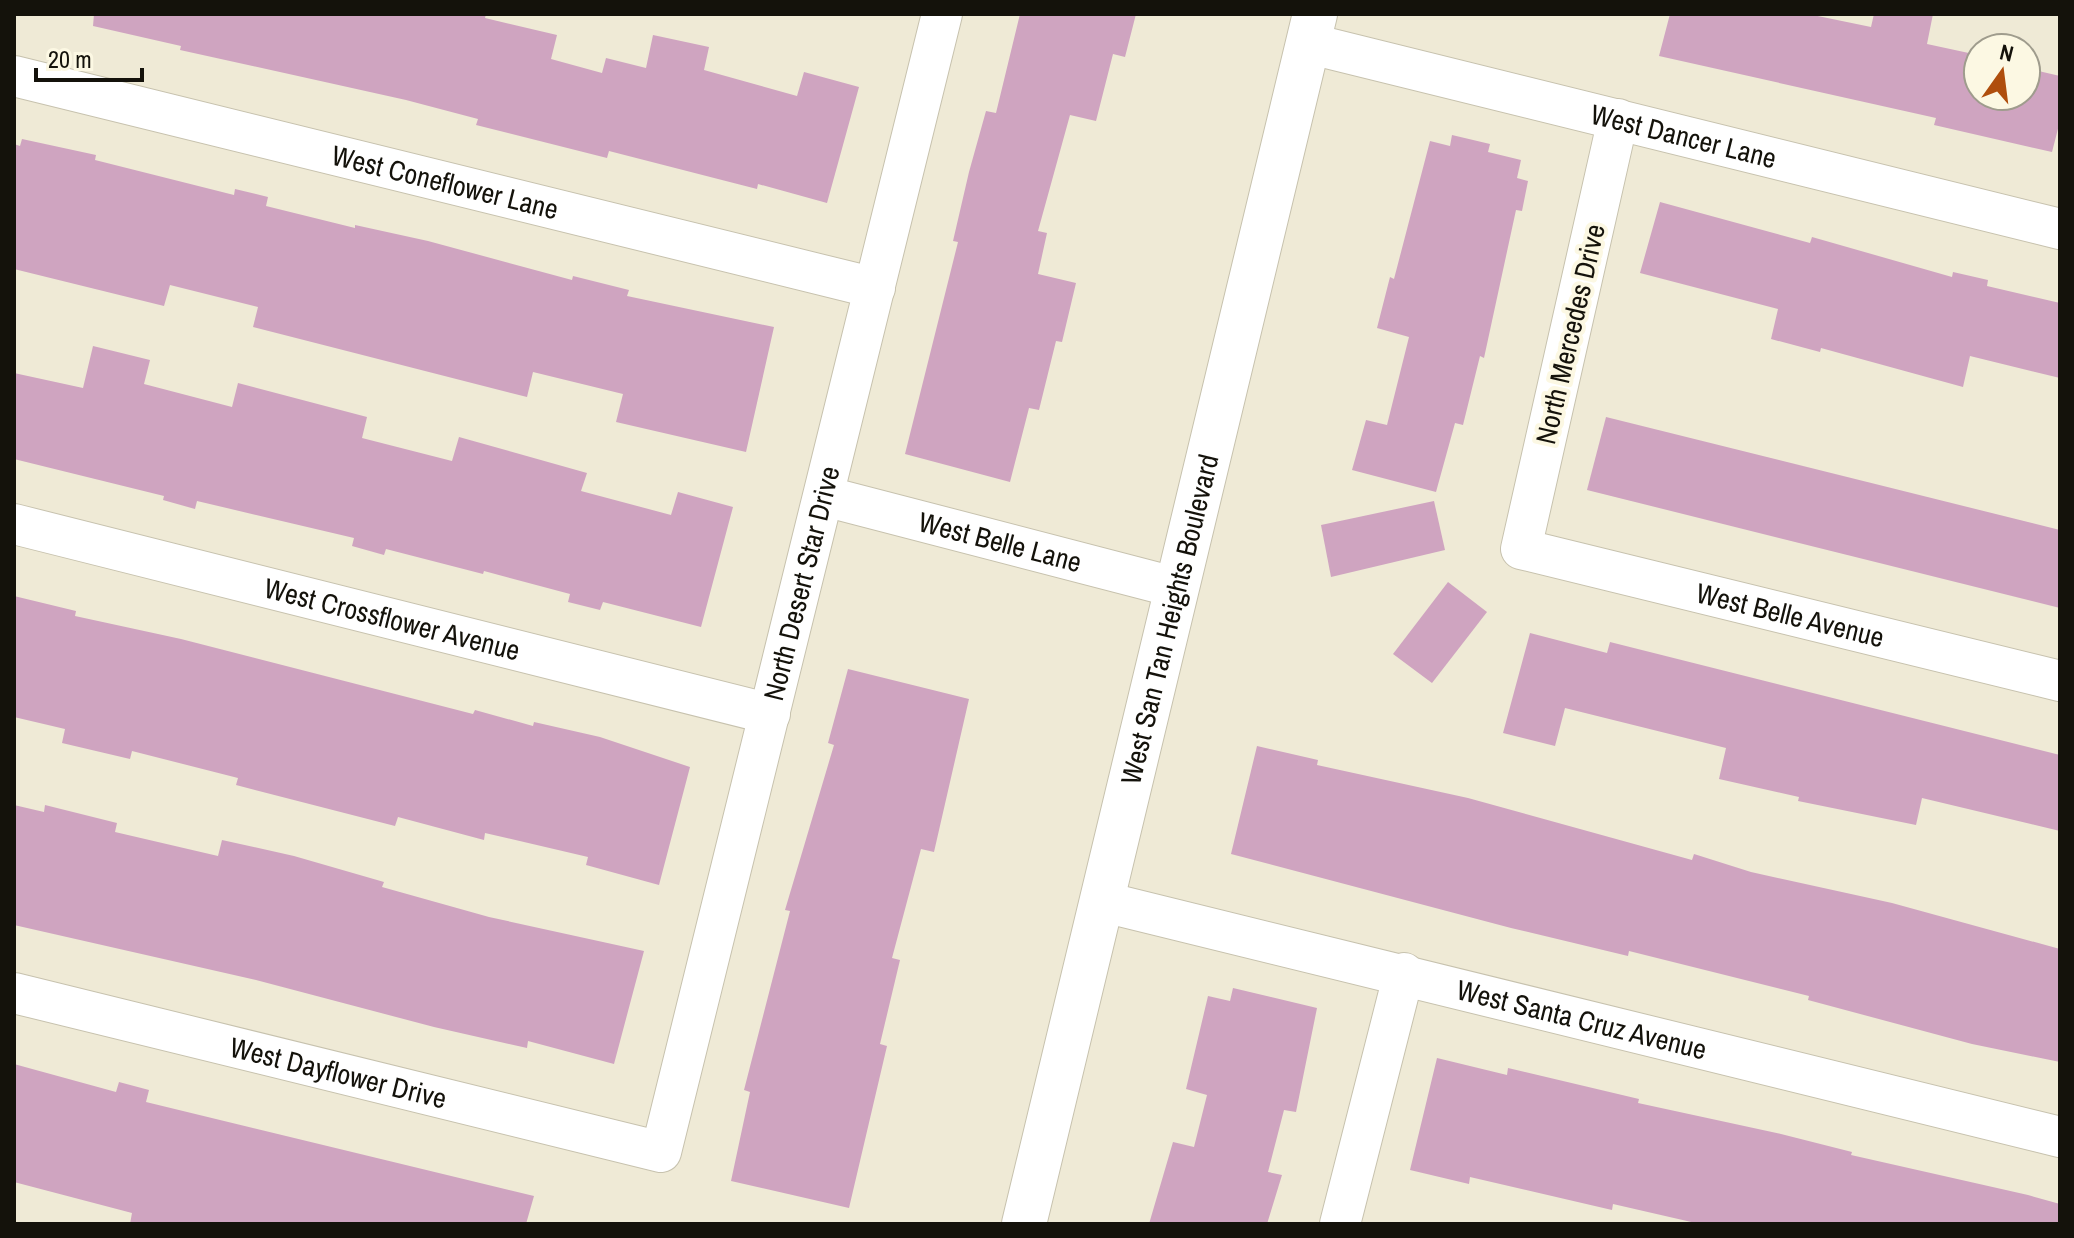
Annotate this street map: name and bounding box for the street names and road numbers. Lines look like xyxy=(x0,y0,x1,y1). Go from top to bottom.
street label: West Dancer Lane xyxy=(1587,95,1780,177)
street label: West Coneflower Lane xyxy=(328,136,562,228)
street label: North Mercedes Drive xyxy=(1526,220,1614,448)
street label: West San Tan Heights Boulevard xyxy=(1111,450,1227,788)
street label: North Desert Star Drive xyxy=(754,462,849,704)
street label: West Belle Lane xyxy=(915,502,1086,581)
street label: West Crossflower Avenue xyxy=(260,569,524,669)
street label: West Belle Avenue xyxy=(1692,574,1888,656)
street label: West Santa Cruz Avenue xyxy=(1453,970,1711,1068)
street label: West Dayflower Drive xyxy=(226,1028,451,1118)

